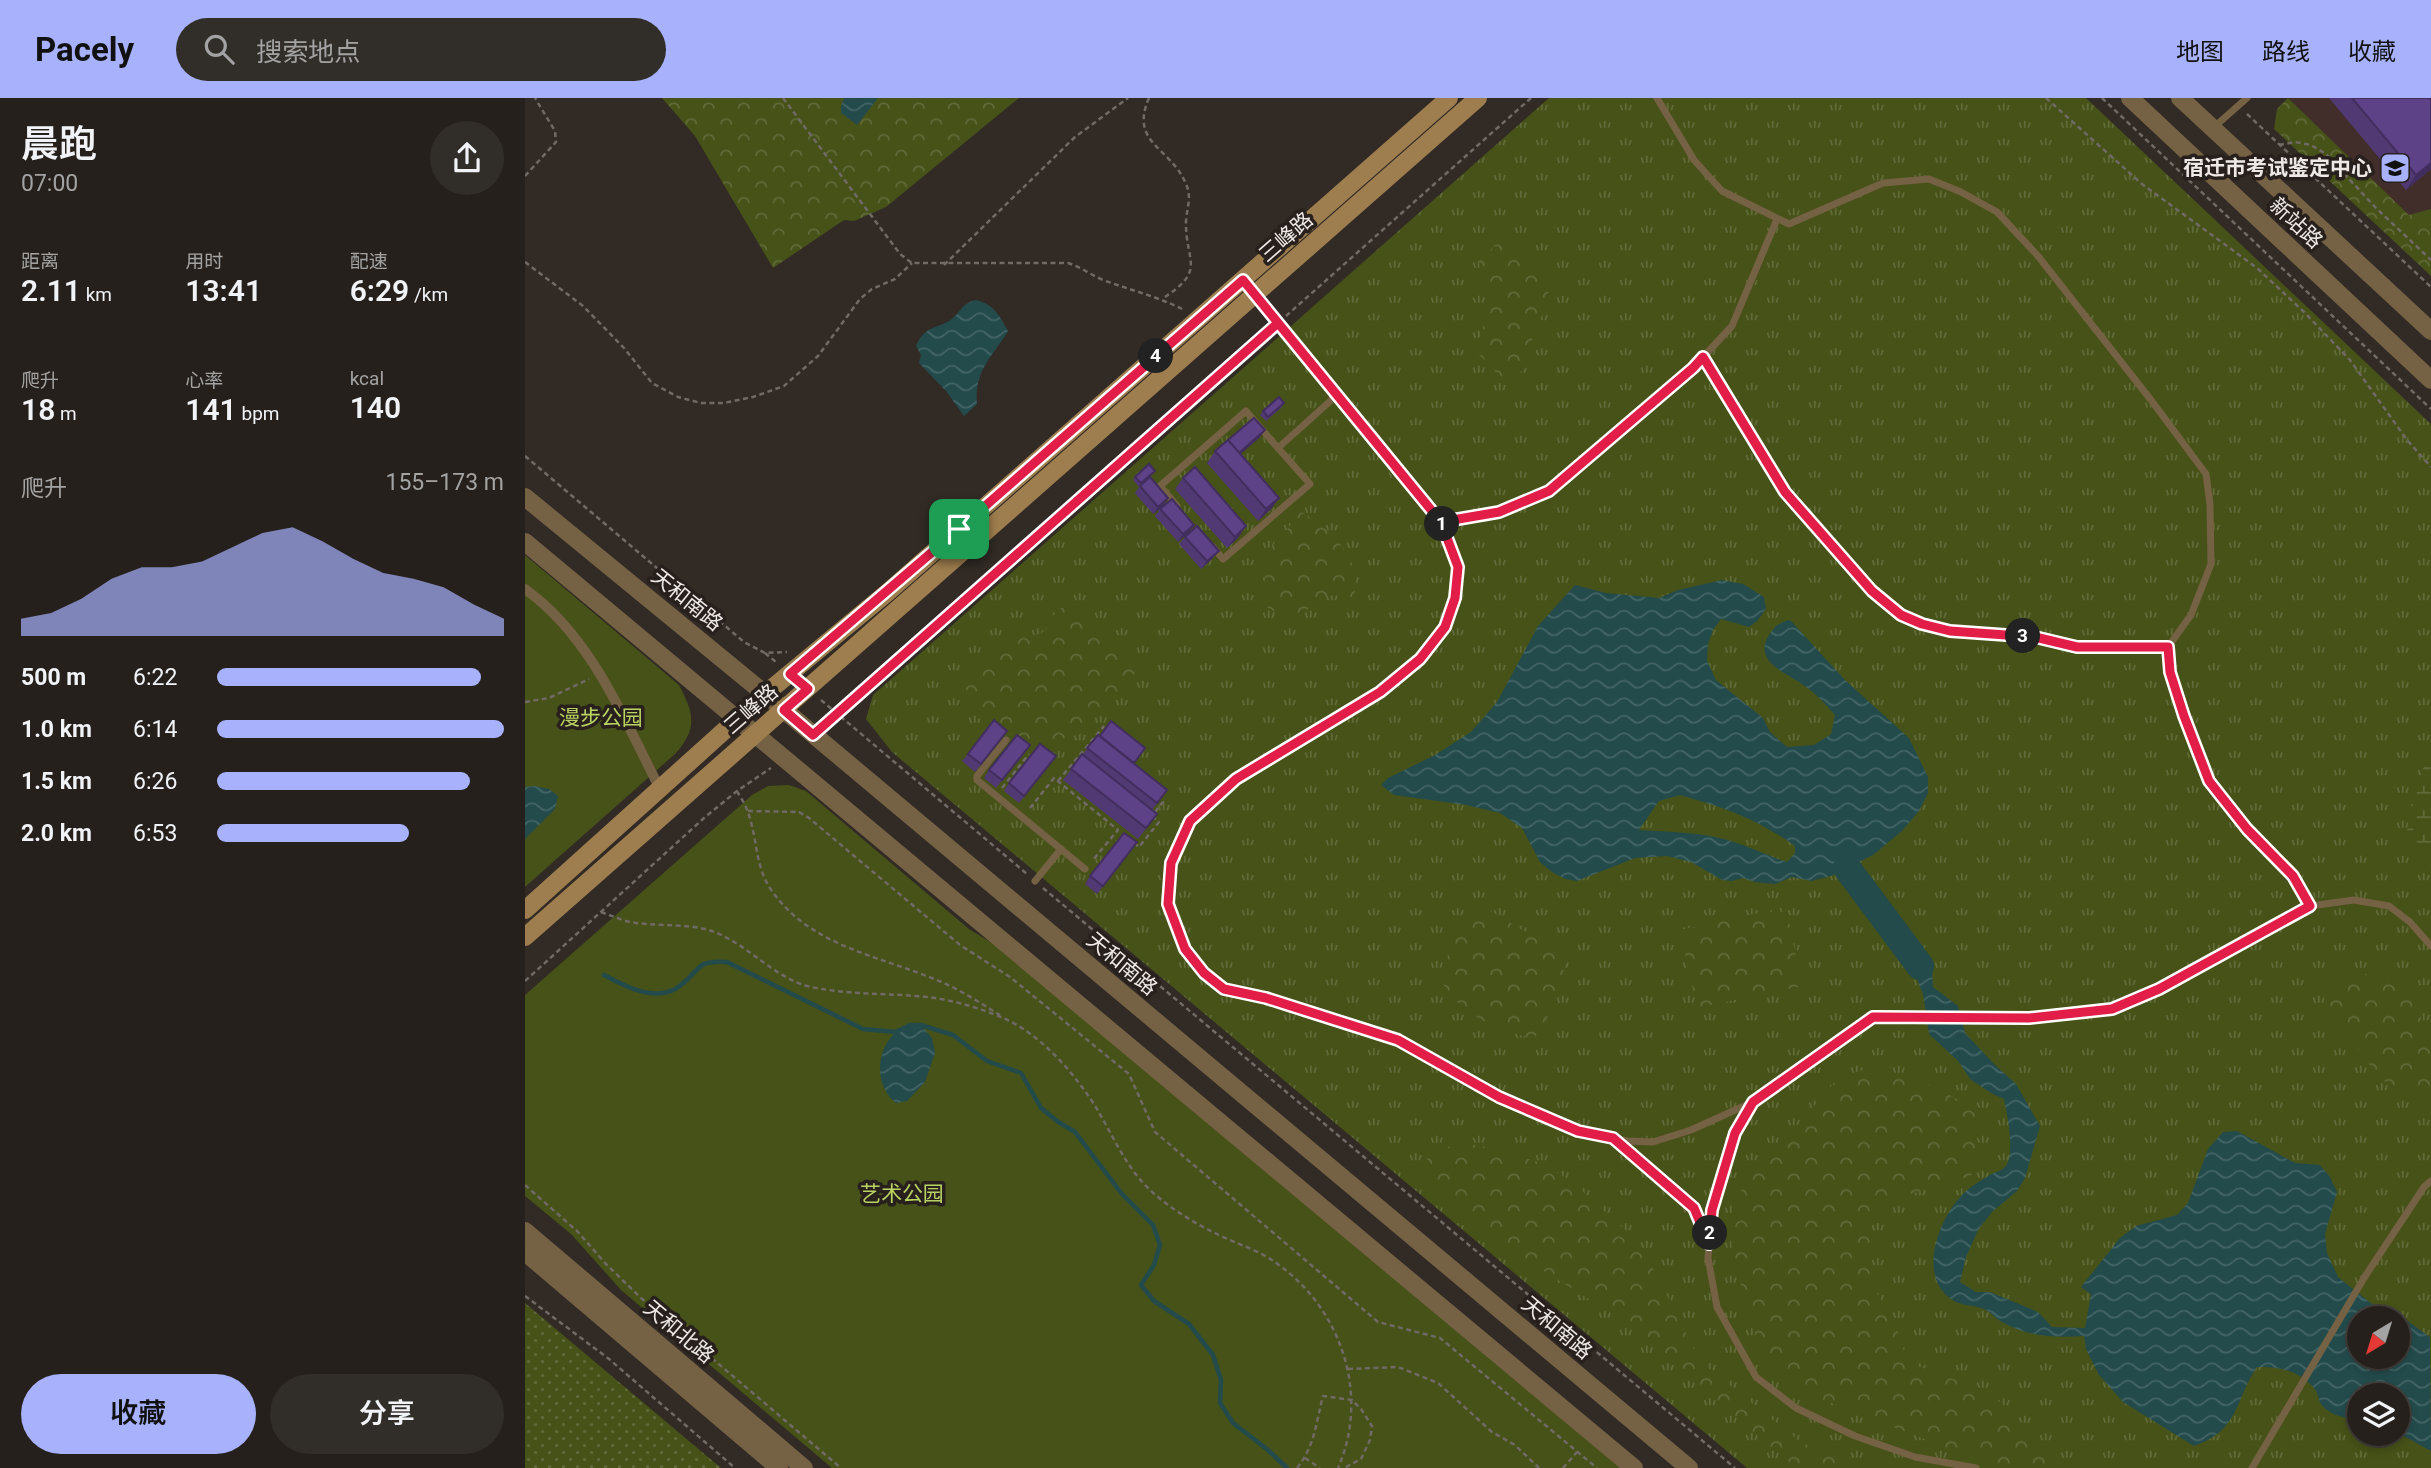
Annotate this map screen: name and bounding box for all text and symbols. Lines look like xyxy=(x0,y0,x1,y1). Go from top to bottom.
search box xyxy=(176,18,666,81)
text: Pacely xyxy=(35,30,134,69)
icon: search xyxy=(200,30,238,68)
text: 搜索地点 xyxy=(256,37,360,67)
text: 地图 xyxy=(2176,38,2224,66)
text: 路线 xyxy=(2262,38,2310,66)
text: 收藏 xyxy=(2348,38,2396,66)
button: share xyxy=(430,121,504,195)
text: 晨跑 xyxy=(21,122,97,166)
school or university icon: 宿迁市考试鉴定中心 xyxy=(2378,151,2412,185)
place label: 宿迁市考试鉴定中心 xyxy=(2183,156,2372,180)
text: 07:00 xyxy=(21,170,78,197)
street label: 新站路 xyxy=(2265,193,2327,253)
street label: 三峰路 xyxy=(1254,207,1318,267)
text: 距离 xyxy=(21,250,59,273)
text: 用时 xyxy=(185,250,223,273)
text: 配速 xyxy=(350,250,388,273)
text: 2.11 xyxy=(21,273,81,308)
text: 13:41 xyxy=(185,273,262,308)
text: 6:29 xyxy=(350,273,409,308)
text: km xyxy=(81,283,112,306)
text: /km xyxy=(409,283,448,306)
pin: 4 xyxy=(1139,338,1173,374)
text: 4 xyxy=(1150,344,1161,367)
text: kcal xyxy=(350,367,384,390)
text: 爬升 xyxy=(21,369,59,392)
text: 心率 xyxy=(185,369,223,392)
text: 140 xyxy=(350,390,401,425)
text: 18 xyxy=(21,392,55,427)
text: 141 xyxy=(185,392,237,427)
text: m xyxy=(55,402,77,425)
text: bpm xyxy=(237,402,279,425)
text: 155–173 m xyxy=(385,469,504,496)
text: 爬升 xyxy=(21,475,67,502)
pin xyxy=(929,499,989,559)
pin: 1 xyxy=(1425,506,1459,542)
icon: arrive xyxy=(940,510,978,548)
text: 1 xyxy=(1436,512,1447,535)
street label: 天和南路 xyxy=(647,564,727,636)
pin: 3 xyxy=(2005,618,2041,654)
text: 3 xyxy=(2017,624,2028,647)
text: 500 m xyxy=(21,664,86,691)
text: 6:22 xyxy=(133,664,177,691)
street label: 三峰路 xyxy=(719,679,783,739)
park label: 漫步公园 xyxy=(559,706,643,730)
text: 1.0 km xyxy=(21,716,92,743)
text: 6:14 xyxy=(133,716,177,743)
text: 1.5 km xyxy=(21,768,92,795)
text: 6:26 xyxy=(133,768,177,795)
text: 2.0 km xyxy=(21,820,92,847)
text: 6:53 xyxy=(133,820,177,847)
street label: 天和南路 xyxy=(1082,928,1162,1000)
park label: 艺术公园 xyxy=(860,1182,944,1206)
pin: 2 xyxy=(1693,1216,1727,1250)
text: 2 xyxy=(1704,1221,1715,1244)
street label: 天和南路 xyxy=(1517,1292,1597,1364)
street label: 天和北路 xyxy=(639,1296,719,1368)
north arrow xyxy=(2347,1306,2410,1368)
map controls xyxy=(2347,1306,2410,1446)
button: 收藏 xyxy=(21,1374,256,1454)
button: 分享 xyxy=(270,1374,504,1454)
button: layers xyxy=(2347,1383,2410,1446)

